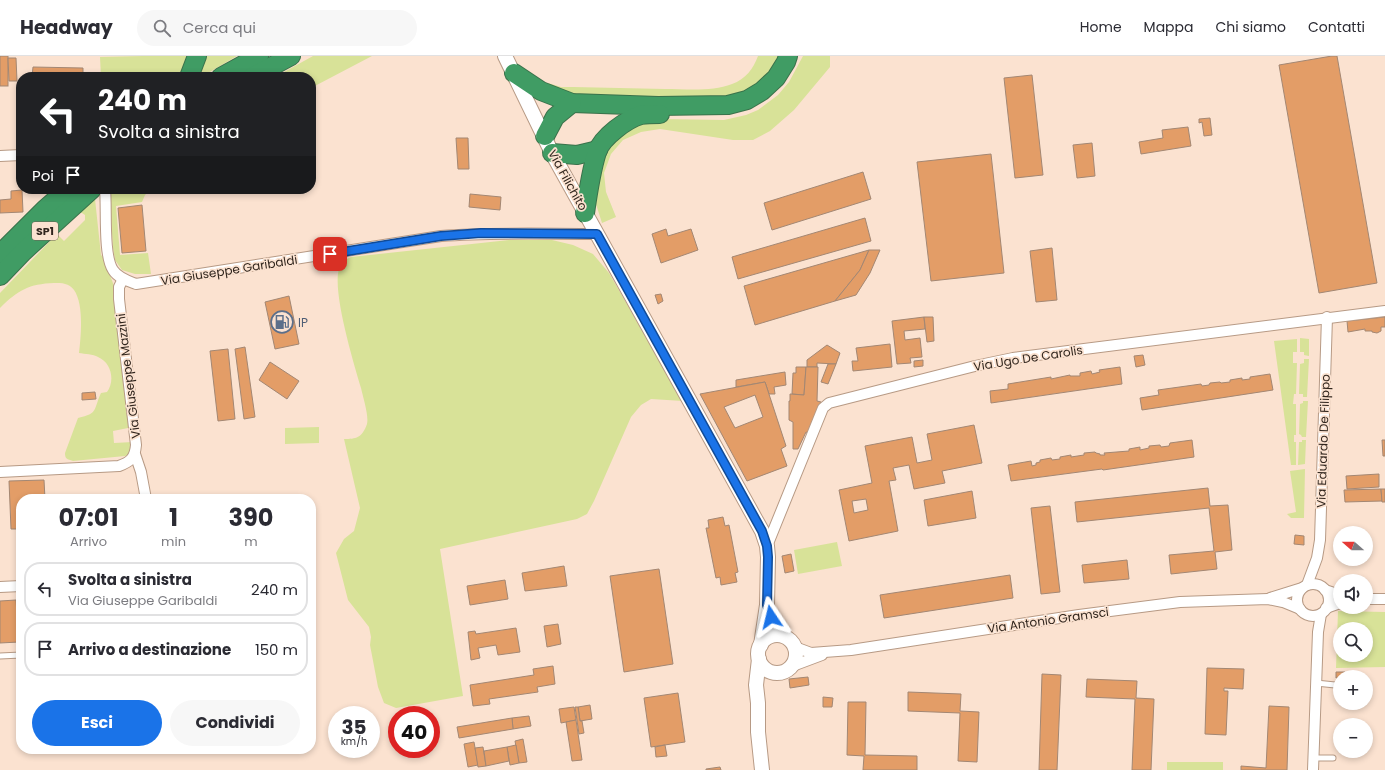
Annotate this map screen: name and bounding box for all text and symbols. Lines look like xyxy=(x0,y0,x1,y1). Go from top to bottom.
search box xyxy=(137,10,417,46)
text: Headway xyxy=(20,14,113,41)
icon: search xyxy=(151,17,173,39)
text: Cerca qui xyxy=(183,17,256,38)
text: Home xyxy=(1080,17,1122,37)
text: Mappa xyxy=(1144,17,1194,37)
text: Chi siamo xyxy=(1216,17,1286,37)
text: Contatti xyxy=(1308,17,1365,37)
text: 240 m xyxy=(98,81,187,120)
icon: left xyxy=(32,88,84,140)
text: Svolta a sinistra xyxy=(98,119,240,144)
street label: Via Filichito xyxy=(544,146,592,214)
icon: arrive xyxy=(62,164,84,186)
text: Poi xyxy=(32,165,54,186)
road number: SP1 xyxy=(32,222,58,240)
pin xyxy=(313,237,347,271)
icon: arrive xyxy=(319,243,341,265)
street label: Via Giuseppe Garibaldi xyxy=(159,251,299,289)
fuel station icon: IP xyxy=(269,309,295,335)
street label: Via Giuseppe Mazzini xyxy=(112,312,144,440)
place label: IP xyxy=(298,314,308,331)
street label: Via Ugo De Carolis xyxy=(972,341,1084,375)
street label: Via Eduardo De Filippo xyxy=(1312,374,1334,508)
text: 07:01 xyxy=(59,501,119,534)
text: 1 xyxy=(169,501,178,534)
text: 390 xyxy=(229,501,273,534)
north arrow xyxy=(1333,526,1373,566)
map controls xyxy=(1333,526,1373,758)
text: Arrivo xyxy=(70,532,107,551)
text: min xyxy=(161,532,186,551)
text: m xyxy=(244,532,258,551)
text: Svolta a sinistra xyxy=(68,569,192,590)
button: sound xyxy=(1333,574,1373,614)
icon: left xyxy=(34,578,56,600)
text: 240 m xyxy=(251,579,298,600)
text: Via Giuseppe Garibaldi xyxy=(68,591,218,610)
position arrow xyxy=(750,596,792,638)
street label: Via Antonio Gramsci xyxy=(986,603,1110,637)
button: search xyxy=(1333,622,1373,662)
icon: arrive xyxy=(34,638,56,660)
text: Arrivo a destinazione xyxy=(68,639,231,660)
text: 150 m xyxy=(255,639,298,660)
button: + xyxy=(1333,670,1373,710)
button: Esci xyxy=(32,700,162,746)
button: Condividi xyxy=(170,700,300,746)
speed limit sign: 40 xyxy=(388,706,440,758)
text: 35 xyxy=(341,713,367,741)
button: − xyxy=(1333,718,1373,758)
text: km/h xyxy=(341,734,367,749)

